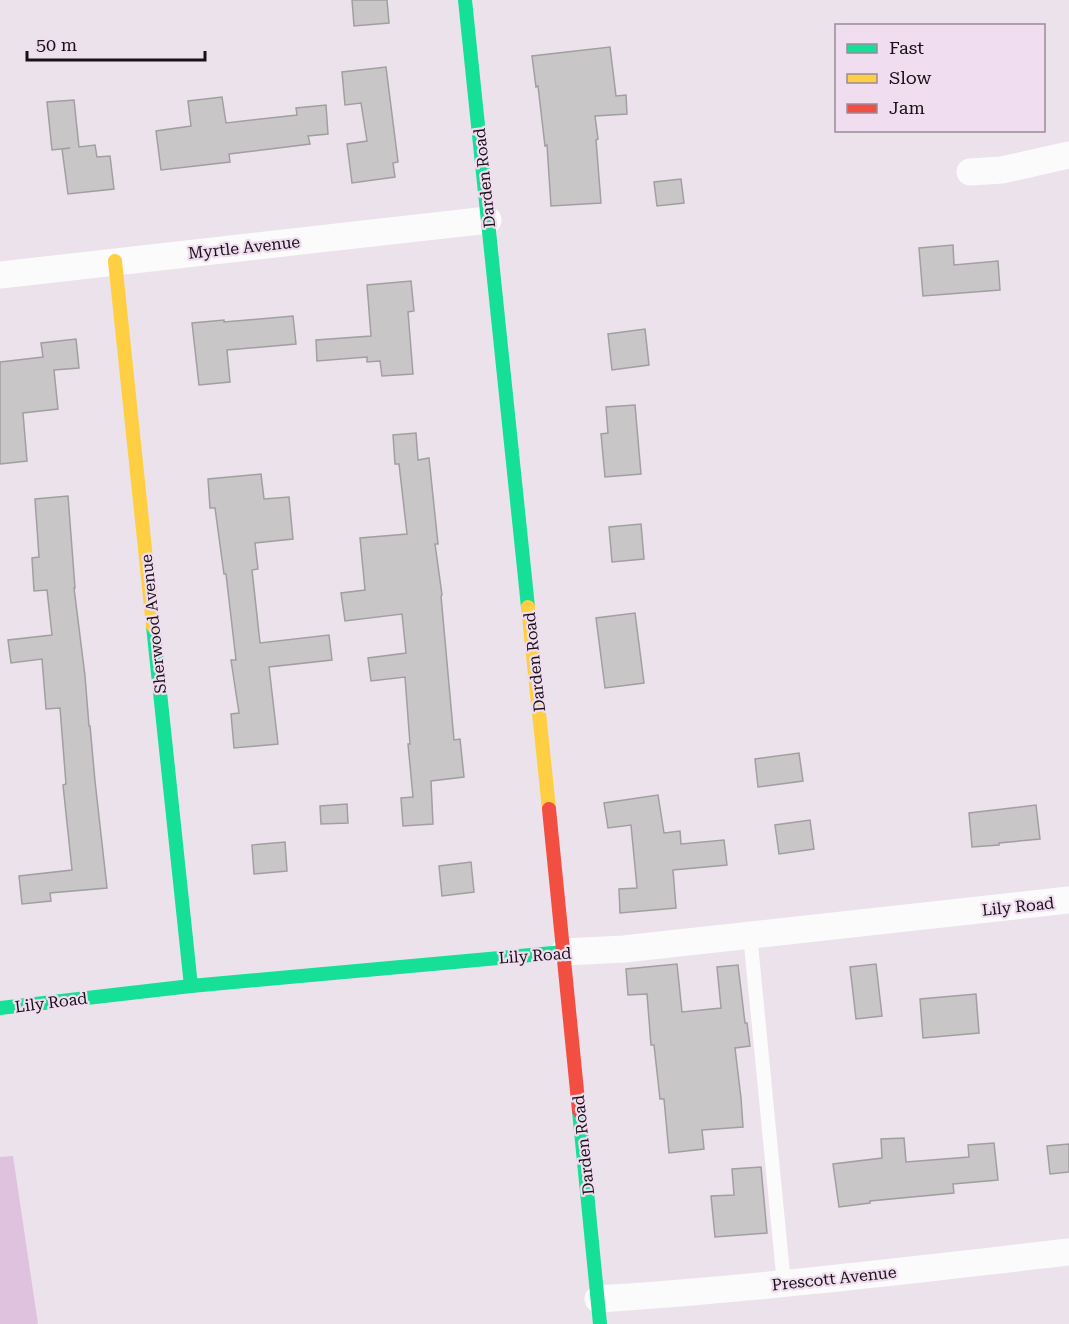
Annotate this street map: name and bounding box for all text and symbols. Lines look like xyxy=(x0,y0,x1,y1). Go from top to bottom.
scale bar xyxy=(27,24,206,62)
legend xyxy=(835,24,1045,132)
text: 50 m xyxy=(36,34,77,55)
text: Fast xyxy=(889,37,924,58)
text: Slow xyxy=(889,67,931,88)
text: Jam xyxy=(889,97,925,118)
street label: Darden Road xyxy=(470,127,499,229)
street label: Myrtle Avenue xyxy=(187,232,301,263)
street label: Sherwood Avenue xyxy=(137,553,170,695)
street label: Darden Road xyxy=(520,611,549,713)
street label: Lily Road xyxy=(981,893,1055,920)
street label: Lily Road xyxy=(498,943,572,968)
street label: Lily Road xyxy=(14,989,88,1016)
street label: Darden Road xyxy=(569,1094,598,1196)
street label: Prescott Avenue xyxy=(771,1262,898,1294)

